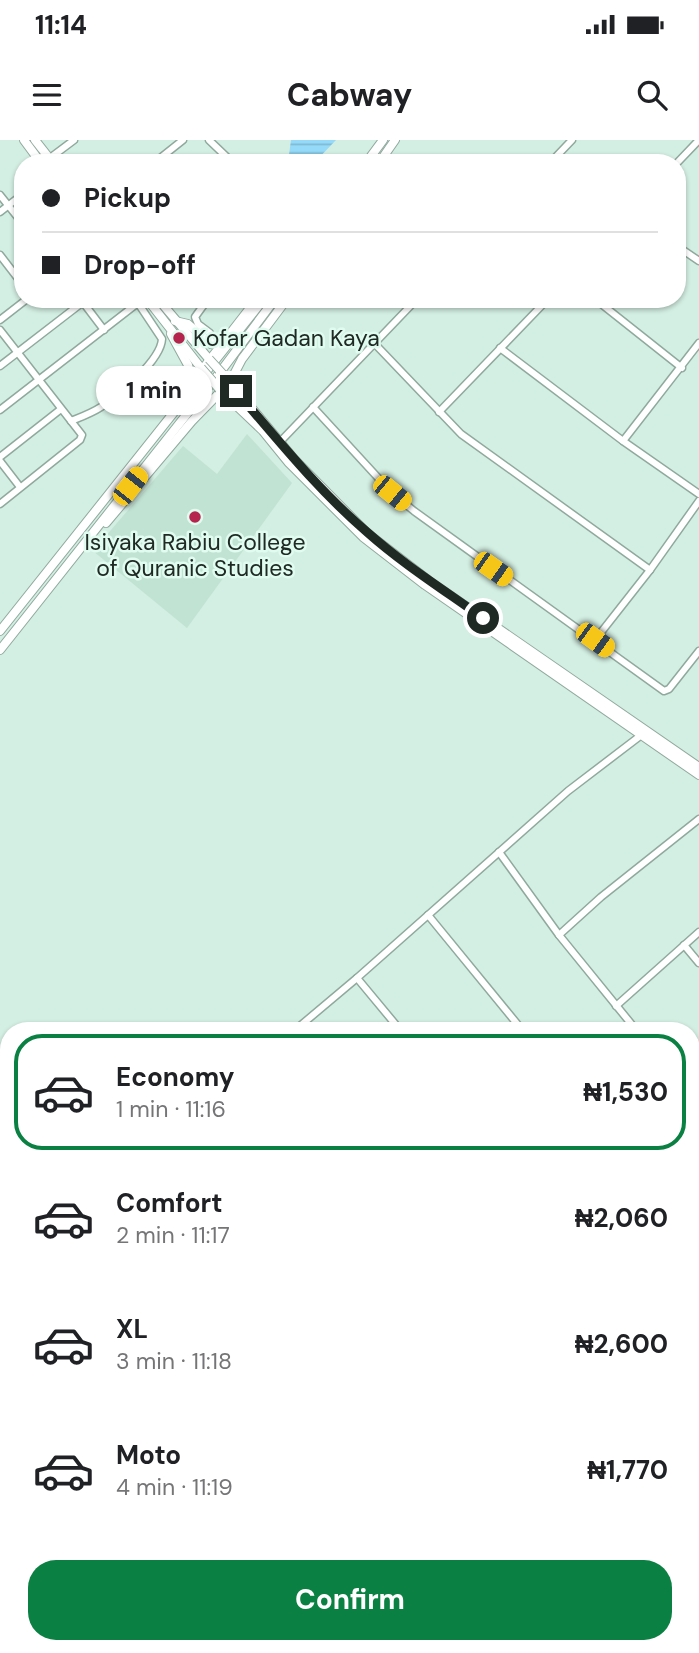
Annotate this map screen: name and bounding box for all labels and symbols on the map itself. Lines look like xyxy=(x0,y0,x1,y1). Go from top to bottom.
place label: Kofar Gadan Kaya xyxy=(193,323,380,353)
marker: Kofar Gadan Kaya xyxy=(171,330,187,346)
callout: 1 min xyxy=(96,366,212,416)
route end xyxy=(220,375,252,407)
car xyxy=(109,463,152,509)
car xyxy=(370,472,415,514)
marker: Isiyaka Rabiu College of Quranic Studies xyxy=(187,509,203,525)
place label: Isiyaka Rabiu College of Quranic Studies xyxy=(84,527,306,583)
car xyxy=(470,548,517,590)
route start xyxy=(467,602,499,634)
car xyxy=(572,619,619,661)

